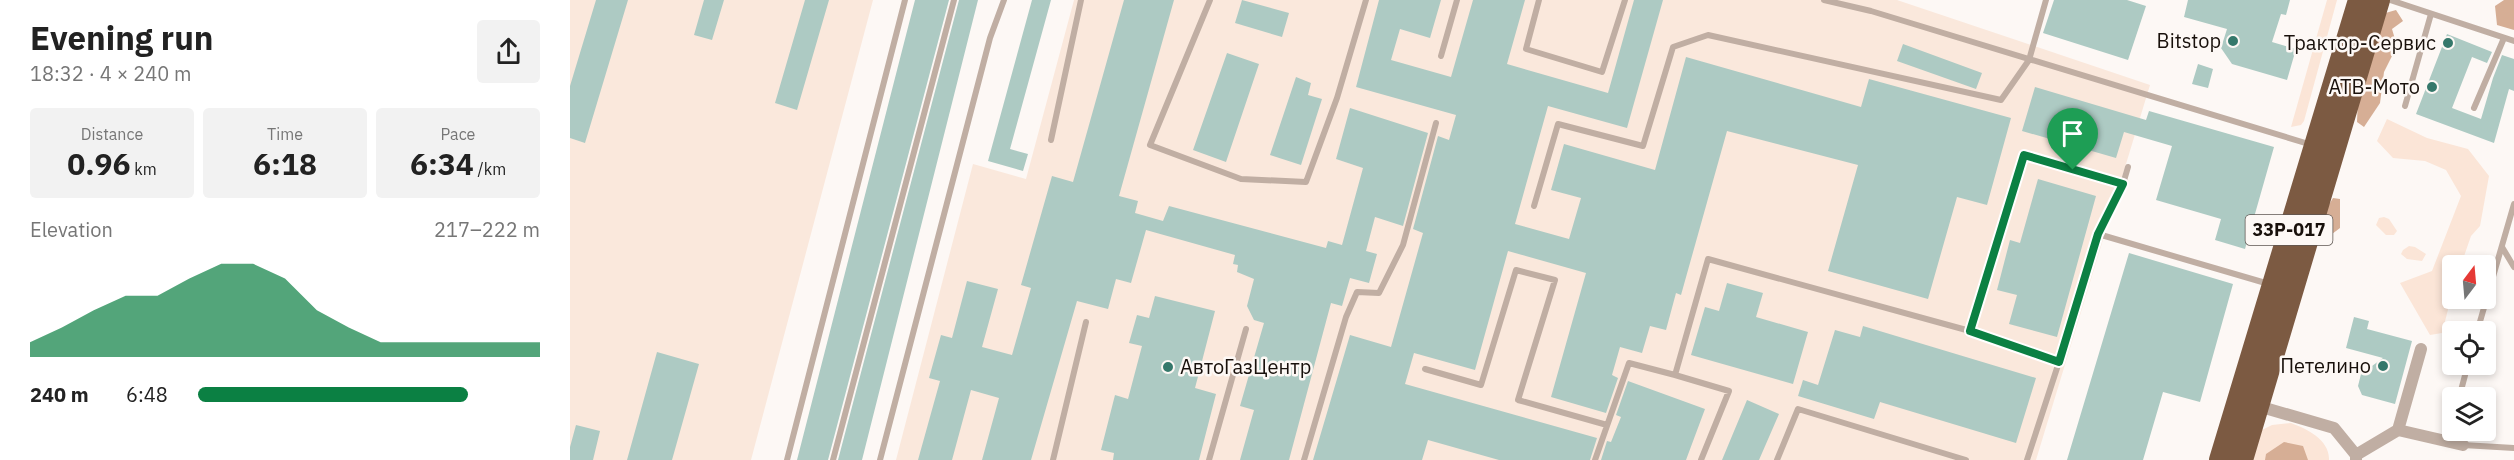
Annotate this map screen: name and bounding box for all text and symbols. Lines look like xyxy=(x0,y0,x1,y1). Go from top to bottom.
text: Evening run xyxy=(30,16,214,59)
button: share xyxy=(477,20,540,83)
place label: Bitstop xyxy=(2157,27,2221,54)
place label: Трактор-Сервис xyxy=(2284,29,2436,56)
marker: Bitstop xyxy=(2226,34,2240,48)
marker: Трактор-Сервис xyxy=(2441,36,2455,50)
text: 18:32 · 4 × 240 m xyxy=(30,60,191,87)
place label: АТВ-Мото xyxy=(2328,73,2420,100)
marker: АТВ-Мото xyxy=(2425,80,2439,94)
pin xyxy=(2047,108,2098,170)
icon: arrive xyxy=(2056,117,2089,150)
text: Distance xyxy=(81,124,143,144)
text: Time xyxy=(267,124,303,144)
text: Pace xyxy=(441,124,475,144)
text: 0.96 xyxy=(67,144,131,183)
text: 6:18 xyxy=(253,144,317,183)
text: 6:34 xyxy=(410,144,474,183)
text: km xyxy=(131,159,157,179)
text: /km xyxy=(474,159,506,179)
road number: 33Р-017 xyxy=(2246,215,2332,245)
text: Elevation xyxy=(30,216,113,243)
text: 217–222 m xyxy=(434,216,540,243)
north arrow xyxy=(2442,255,2496,309)
map controls xyxy=(2442,255,2496,441)
button: locate xyxy=(2442,321,2496,375)
place label: Петелино xyxy=(2280,352,2371,379)
place label: АвтоГазЦентр xyxy=(1180,353,1311,380)
marker: Петелино xyxy=(2376,359,2390,373)
marker: АвтоГазЦентр xyxy=(1161,360,1175,374)
text: 240 m xyxy=(30,381,89,408)
text: 6:48 xyxy=(126,381,168,408)
button: layers xyxy=(2442,387,2496,441)

